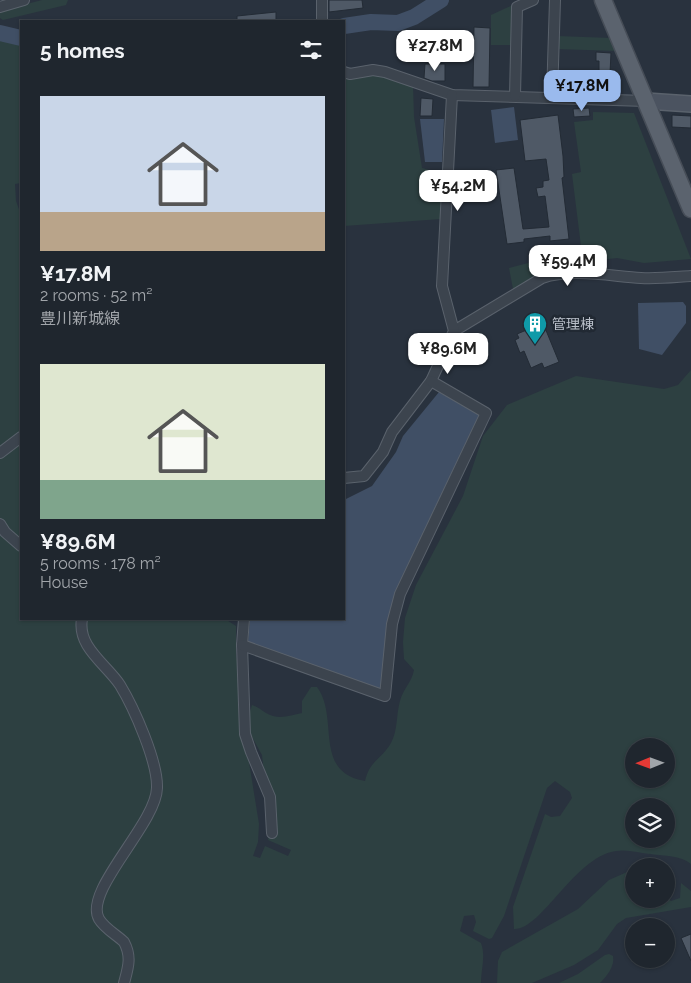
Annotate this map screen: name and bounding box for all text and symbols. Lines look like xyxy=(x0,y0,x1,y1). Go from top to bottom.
pin: ¥27.8M xyxy=(394,30,476,72)
icon: filters xyxy=(297,36,325,64)
text: ¥27.8M xyxy=(407,36,463,55)
text: 5 homes xyxy=(40,38,125,63)
pin: ¥17.8M xyxy=(541,70,623,112)
text: ¥17.8M xyxy=(555,76,609,95)
icon: home xyxy=(138,129,228,219)
pin: ¥54.2M xyxy=(417,170,499,212)
text: ¥54.2M xyxy=(430,176,486,195)
pin: ¥59.4M xyxy=(527,244,609,287)
text: ¥59.4M xyxy=(540,251,596,270)
text: ¥17.8M xyxy=(40,261,112,286)
text: 2 rooms · 52 m² xyxy=(40,286,152,305)
text: 豊川新城線 xyxy=(40,309,120,328)
building icon: 管理棟 xyxy=(522,311,548,345)
place label: 管理棟 xyxy=(552,316,594,332)
pin: ¥89.6M xyxy=(407,332,489,375)
text: ¥89.6M xyxy=(419,339,477,358)
icon: home xyxy=(138,396,228,486)
text: ¥89.6M xyxy=(40,529,116,554)
text: 5 rooms · 178 m² xyxy=(40,554,161,573)
text: House xyxy=(40,573,88,592)
north arrow xyxy=(625,738,675,788)
map controls xyxy=(625,738,675,968)
button: layers xyxy=(625,798,675,848)
button: + xyxy=(625,858,675,908)
button: − xyxy=(625,918,675,968)

